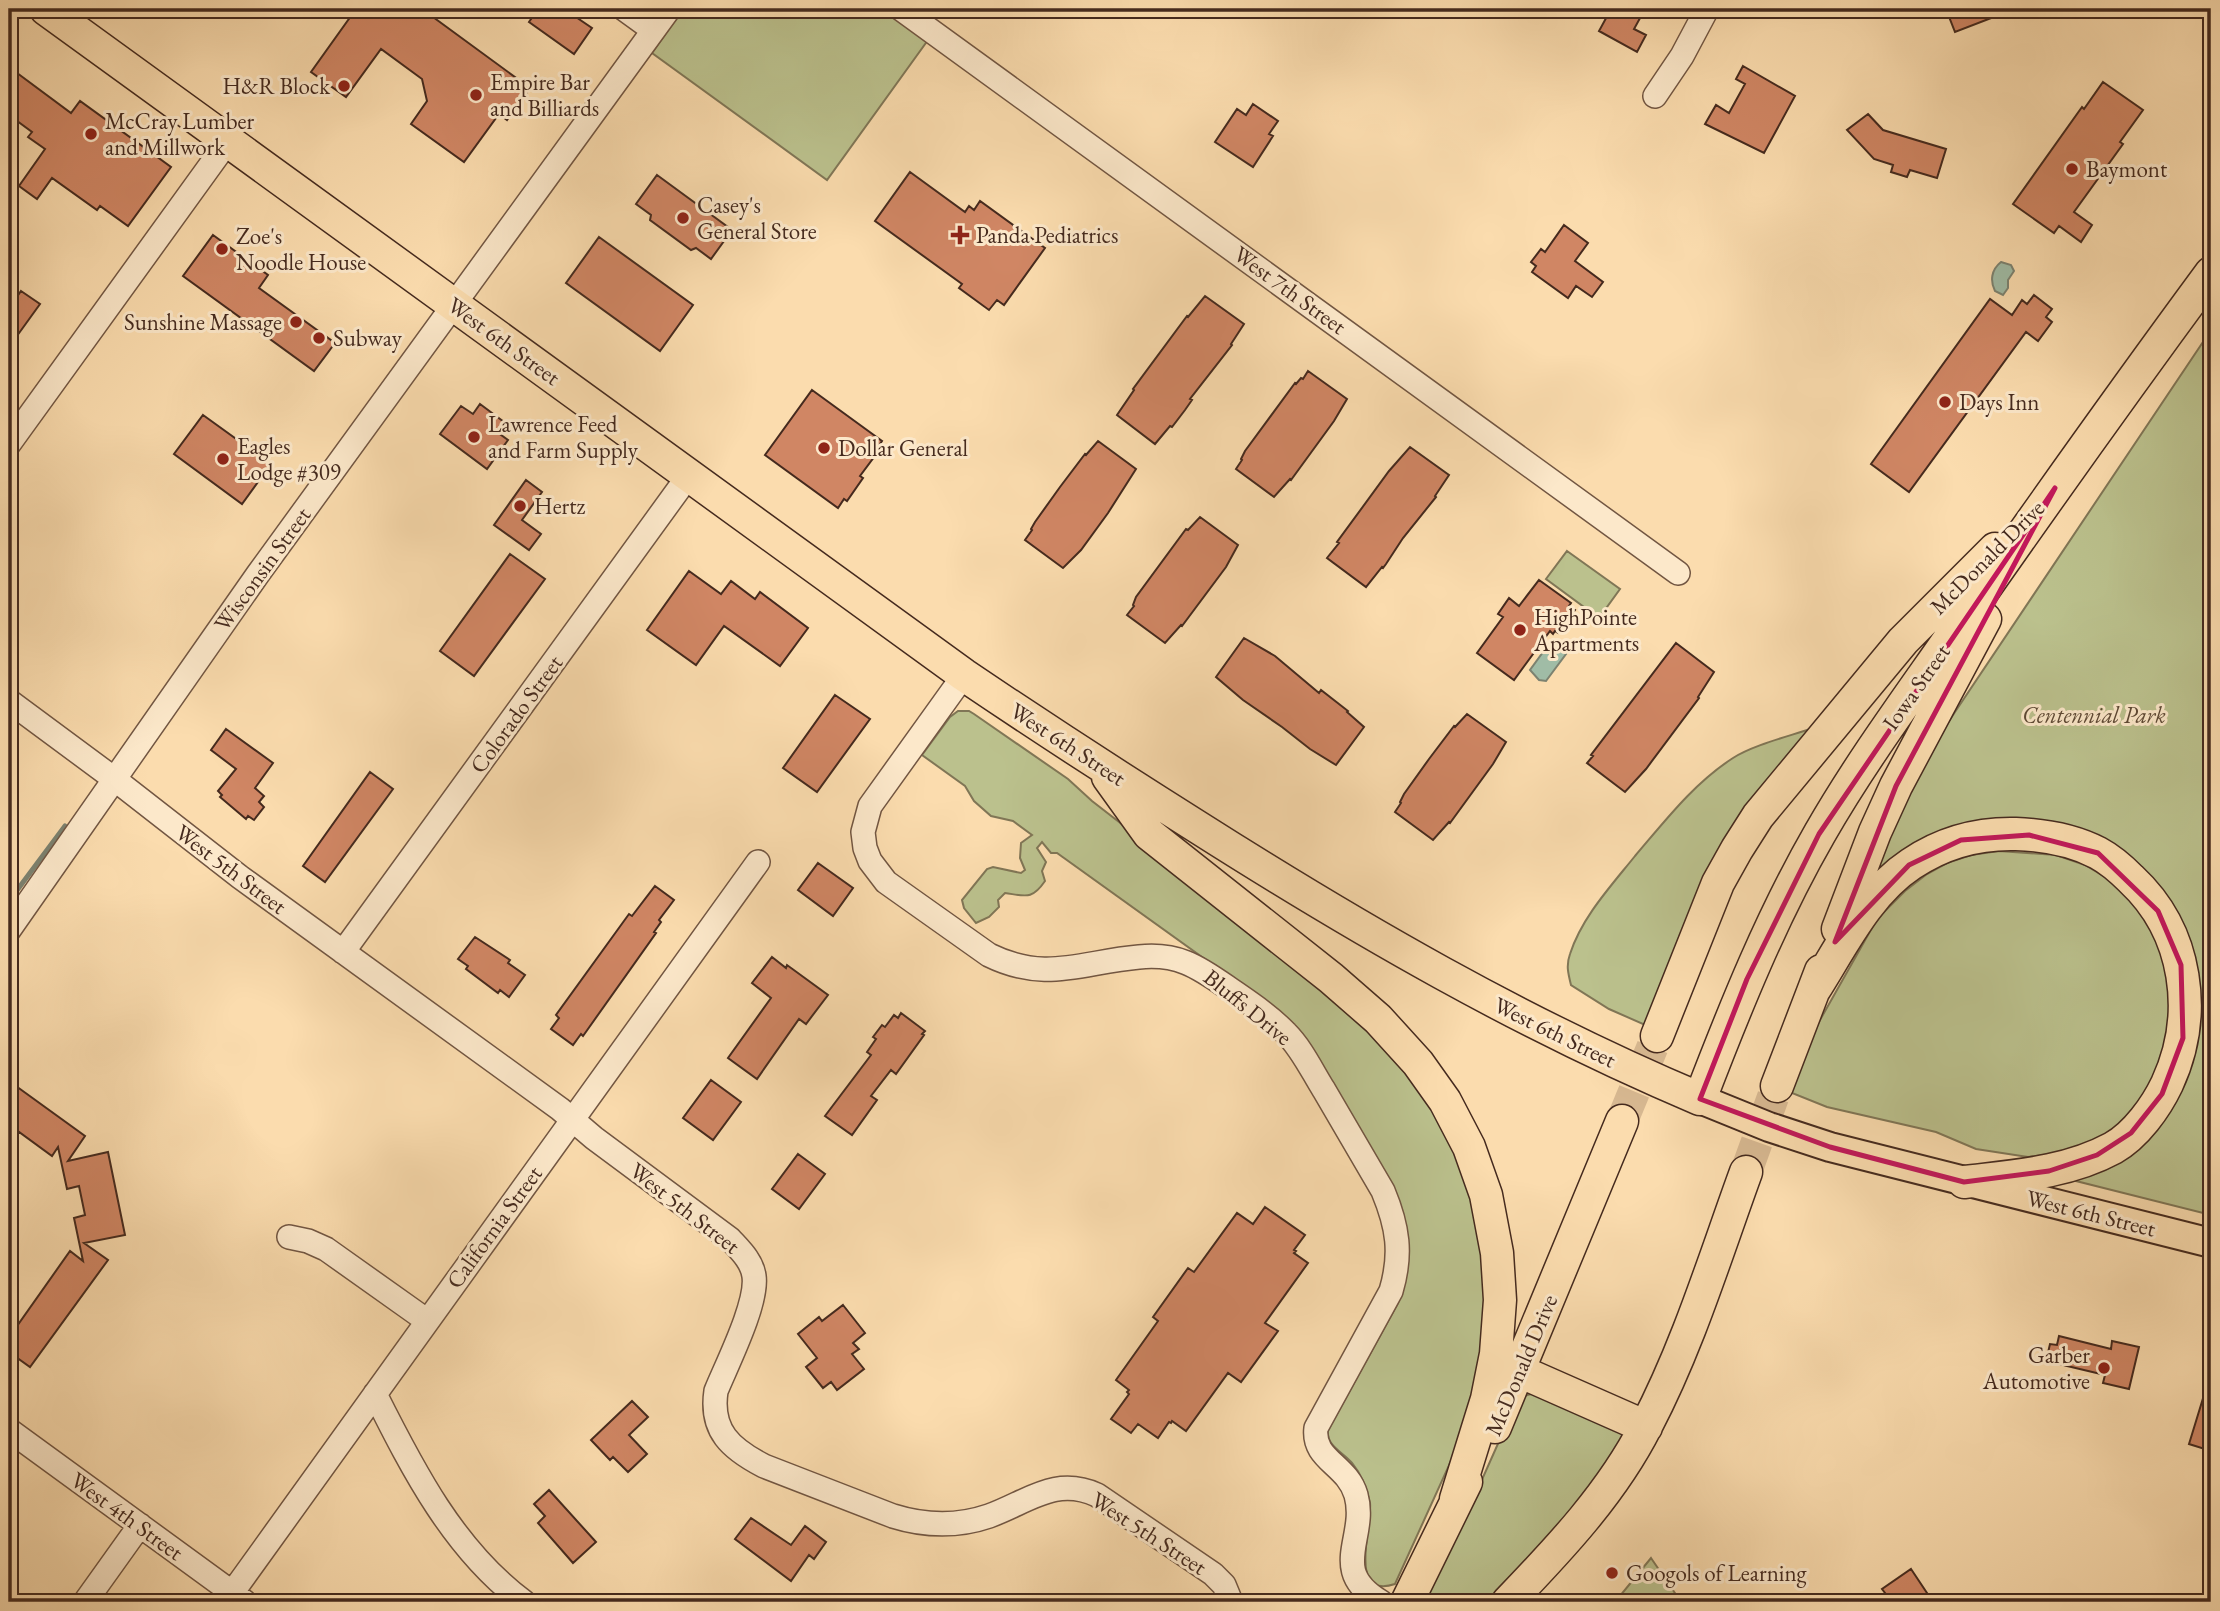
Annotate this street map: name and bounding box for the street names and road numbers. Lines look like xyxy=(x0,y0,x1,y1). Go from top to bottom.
street label: West 7th Street xyxy=(1228,239,1353,341)
street label: West 6th Street xyxy=(442,290,567,392)
street label: McDonald Drive xyxy=(1923,493,2051,621)
street label: Wisconsin Street xyxy=(207,500,318,637)
street label: Iowa Street xyxy=(1875,637,1957,736)
street label: Colorado Street xyxy=(463,648,570,779)
street label: West 6th Street xyxy=(1004,695,1132,793)
street label: West 5th Street xyxy=(169,817,293,921)
street label: Bluffs Drive xyxy=(1198,962,1298,1052)
street label: West 6th Street xyxy=(1489,990,1622,1075)
street label: West 5th Street xyxy=(624,1155,747,1261)
street label: California Street xyxy=(439,1159,549,1294)
street label: West 6th Street xyxy=(2023,1182,2160,1244)
street label: McDonald Drive xyxy=(1478,1290,1564,1440)
street label: West 4th Street xyxy=(65,1465,190,1567)
street label: West 5th Street xyxy=(1085,1484,1213,1582)

